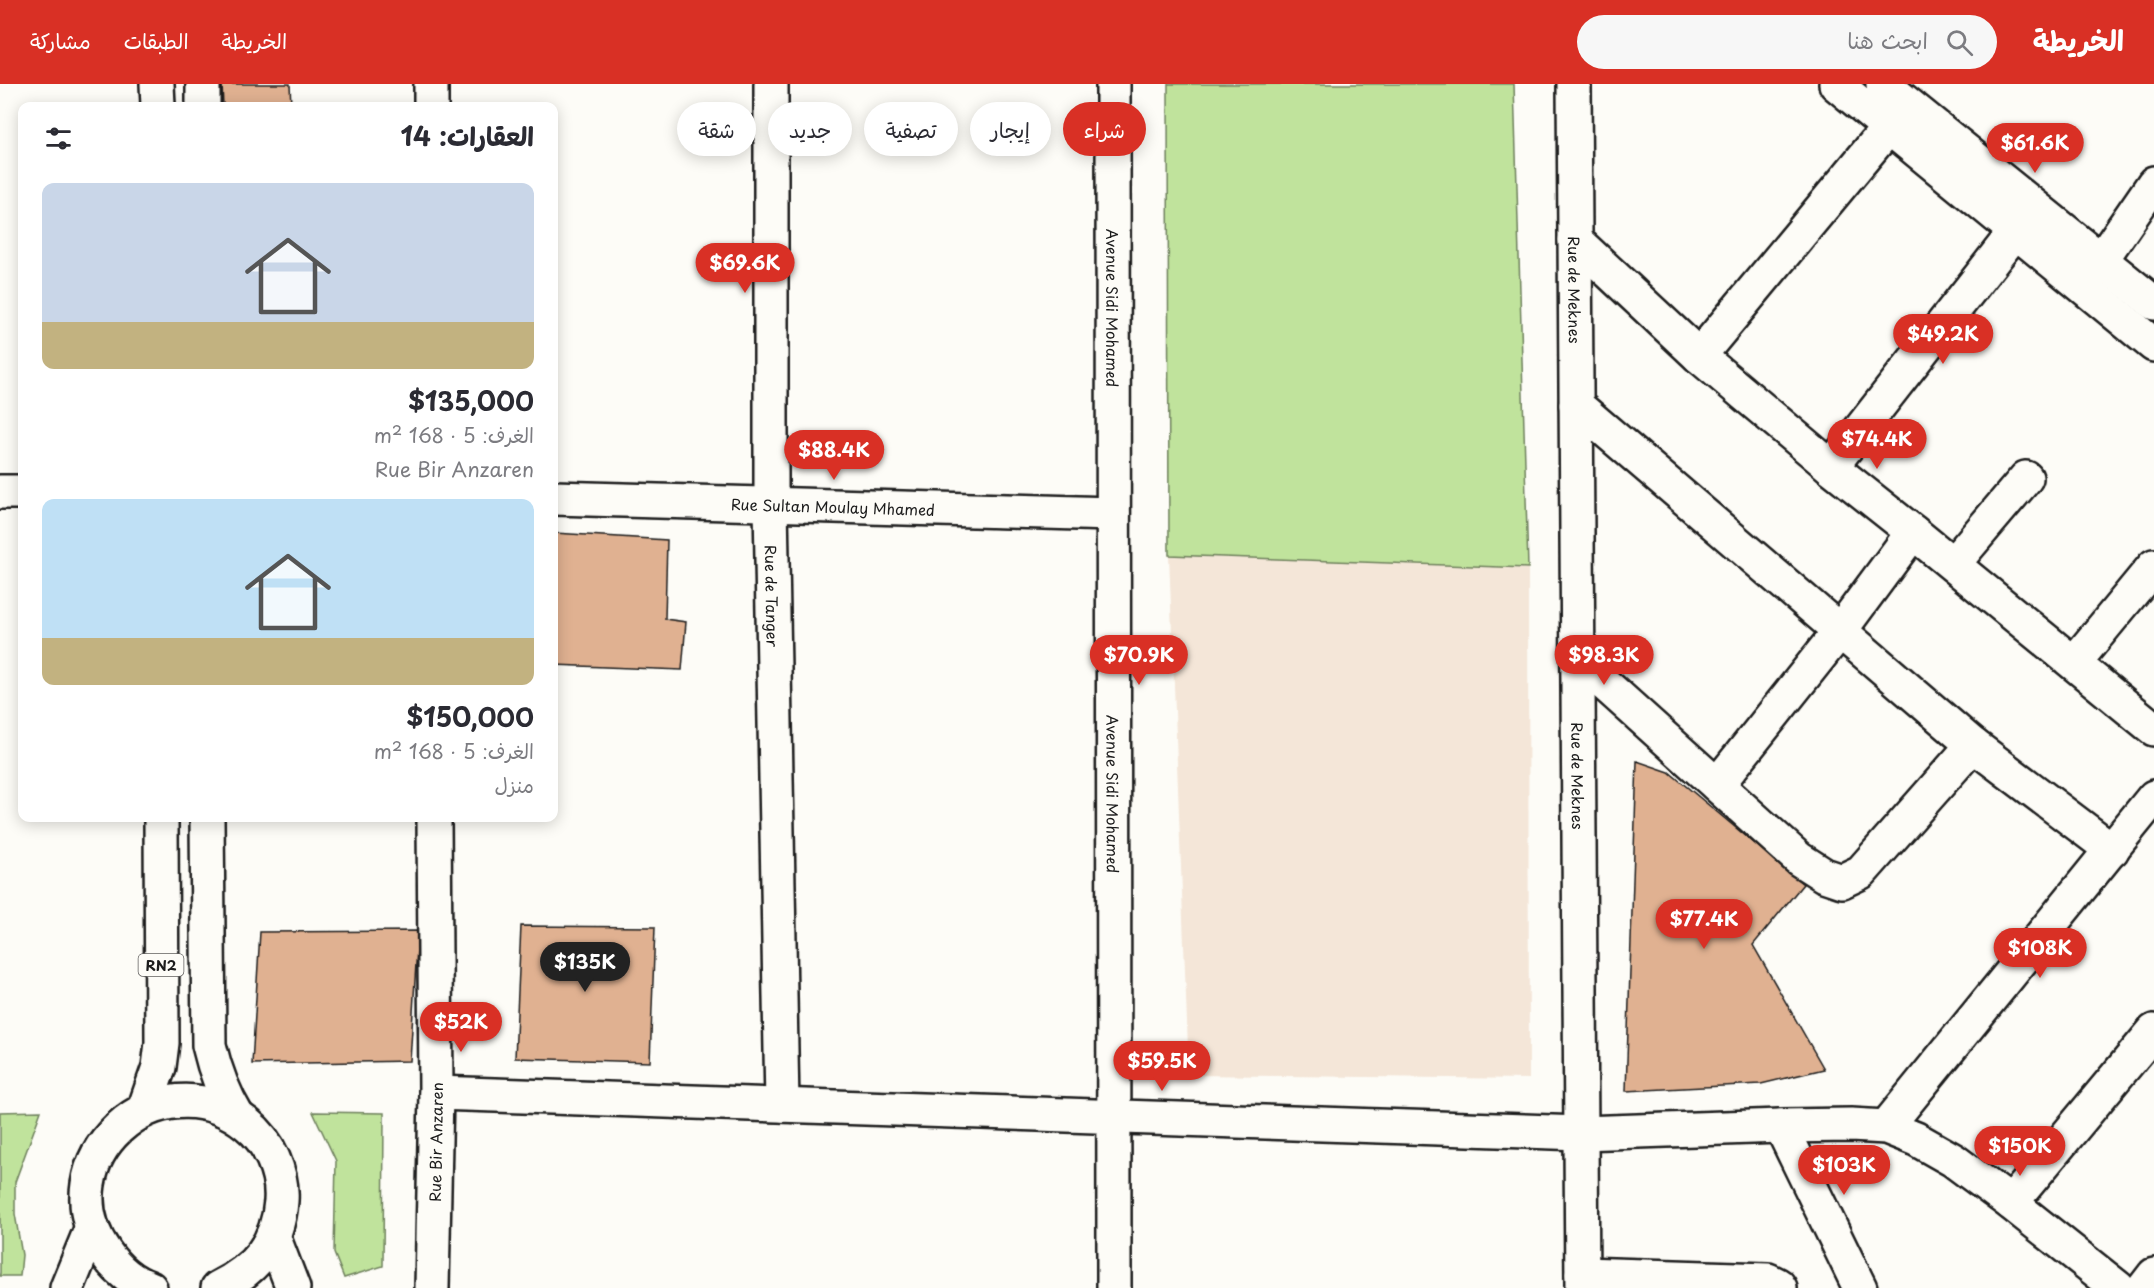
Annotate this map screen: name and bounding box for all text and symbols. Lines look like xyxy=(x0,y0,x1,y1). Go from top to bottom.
search box xyxy=(1577,15,1997,69)
text: الخريطة xyxy=(2033,18,2124,61)
text: ابحث هنا xyxy=(1847,23,1928,56)
text: مشاركة xyxy=(30,24,91,56)
text: الطبقات xyxy=(124,24,189,56)
text: الخريطة xyxy=(222,24,287,56)
icon: search xyxy=(1943,26,1976,59)
chip: شقة xyxy=(677,102,756,156)
chip: جديد xyxy=(768,102,852,156)
chip: تصفية xyxy=(864,102,958,156)
chip: إيجار xyxy=(970,102,1051,156)
chip: شراء xyxy=(1063,102,1146,156)
text: العقارات: 14 xyxy=(401,116,534,155)
icon: filters xyxy=(42,122,75,155)
pin: $61.6K xyxy=(1986,123,2084,174)
text: $61.6K xyxy=(2001,127,2069,157)
icon: home xyxy=(234,222,342,330)
street label: Avenue Sidi Mohamed xyxy=(1102,229,1125,387)
street label: Rue de Meknes xyxy=(1564,236,1587,344)
pin: $69.6K xyxy=(696,243,794,294)
text: $69.6K xyxy=(710,247,780,277)
pin: $49.2K xyxy=(1894,314,1992,365)
text: $49.2K xyxy=(1907,318,1979,348)
text: $135,000 xyxy=(408,381,534,420)
pin: $74.4K xyxy=(1828,419,1926,470)
text: الغرف: 5 · 168 m² xyxy=(374,420,534,450)
text: $74.4K xyxy=(1842,423,1912,453)
pin: $88.4K xyxy=(785,430,883,481)
text: $88.4K xyxy=(798,434,870,464)
text: Rue Bir Anzaren xyxy=(375,454,534,484)
street label: Rue Sultan Moulay Mhamed xyxy=(731,492,935,520)
icon: home xyxy=(234,538,342,646)
street label: Rue de Tanger xyxy=(760,545,785,648)
pin: $70.9K xyxy=(1090,635,1188,686)
pin: $98.3K xyxy=(1555,635,1653,686)
text: $70.9K xyxy=(1104,639,1174,669)
text: $98.3K xyxy=(1569,639,1639,669)
text: $150,000 xyxy=(406,697,534,736)
street label: Avenue Sidi Mohamed xyxy=(1102,715,1125,873)
street label: Rue de Meknes xyxy=(1567,722,1590,830)
text: الغرف: 5 · 168 m² xyxy=(374,736,534,766)
text: منزل xyxy=(495,770,534,800)
pin: $77.4K xyxy=(1655,899,1753,950)
text: $77.4K xyxy=(1670,903,1738,933)
pin: $108K xyxy=(1998,928,2082,979)
text: $108K xyxy=(2008,932,2072,962)
pin: $135K xyxy=(543,942,627,993)
text: $135K xyxy=(554,946,616,976)
road number: RN2 xyxy=(138,954,184,976)
pin: $52K xyxy=(425,1002,497,1053)
text: $52K xyxy=(434,1006,488,1036)
pin: $59.5K xyxy=(1113,1041,1211,1092)
text: $59.5K xyxy=(1127,1045,1197,1075)
street label: Rue Bir Anzaren xyxy=(422,1082,448,1202)
pin: $150K xyxy=(1978,1126,2062,1177)
text: $150K xyxy=(1988,1130,2052,1160)
pin: $103K xyxy=(1802,1145,1886,1196)
text: $103K xyxy=(1812,1149,1876,1179)

